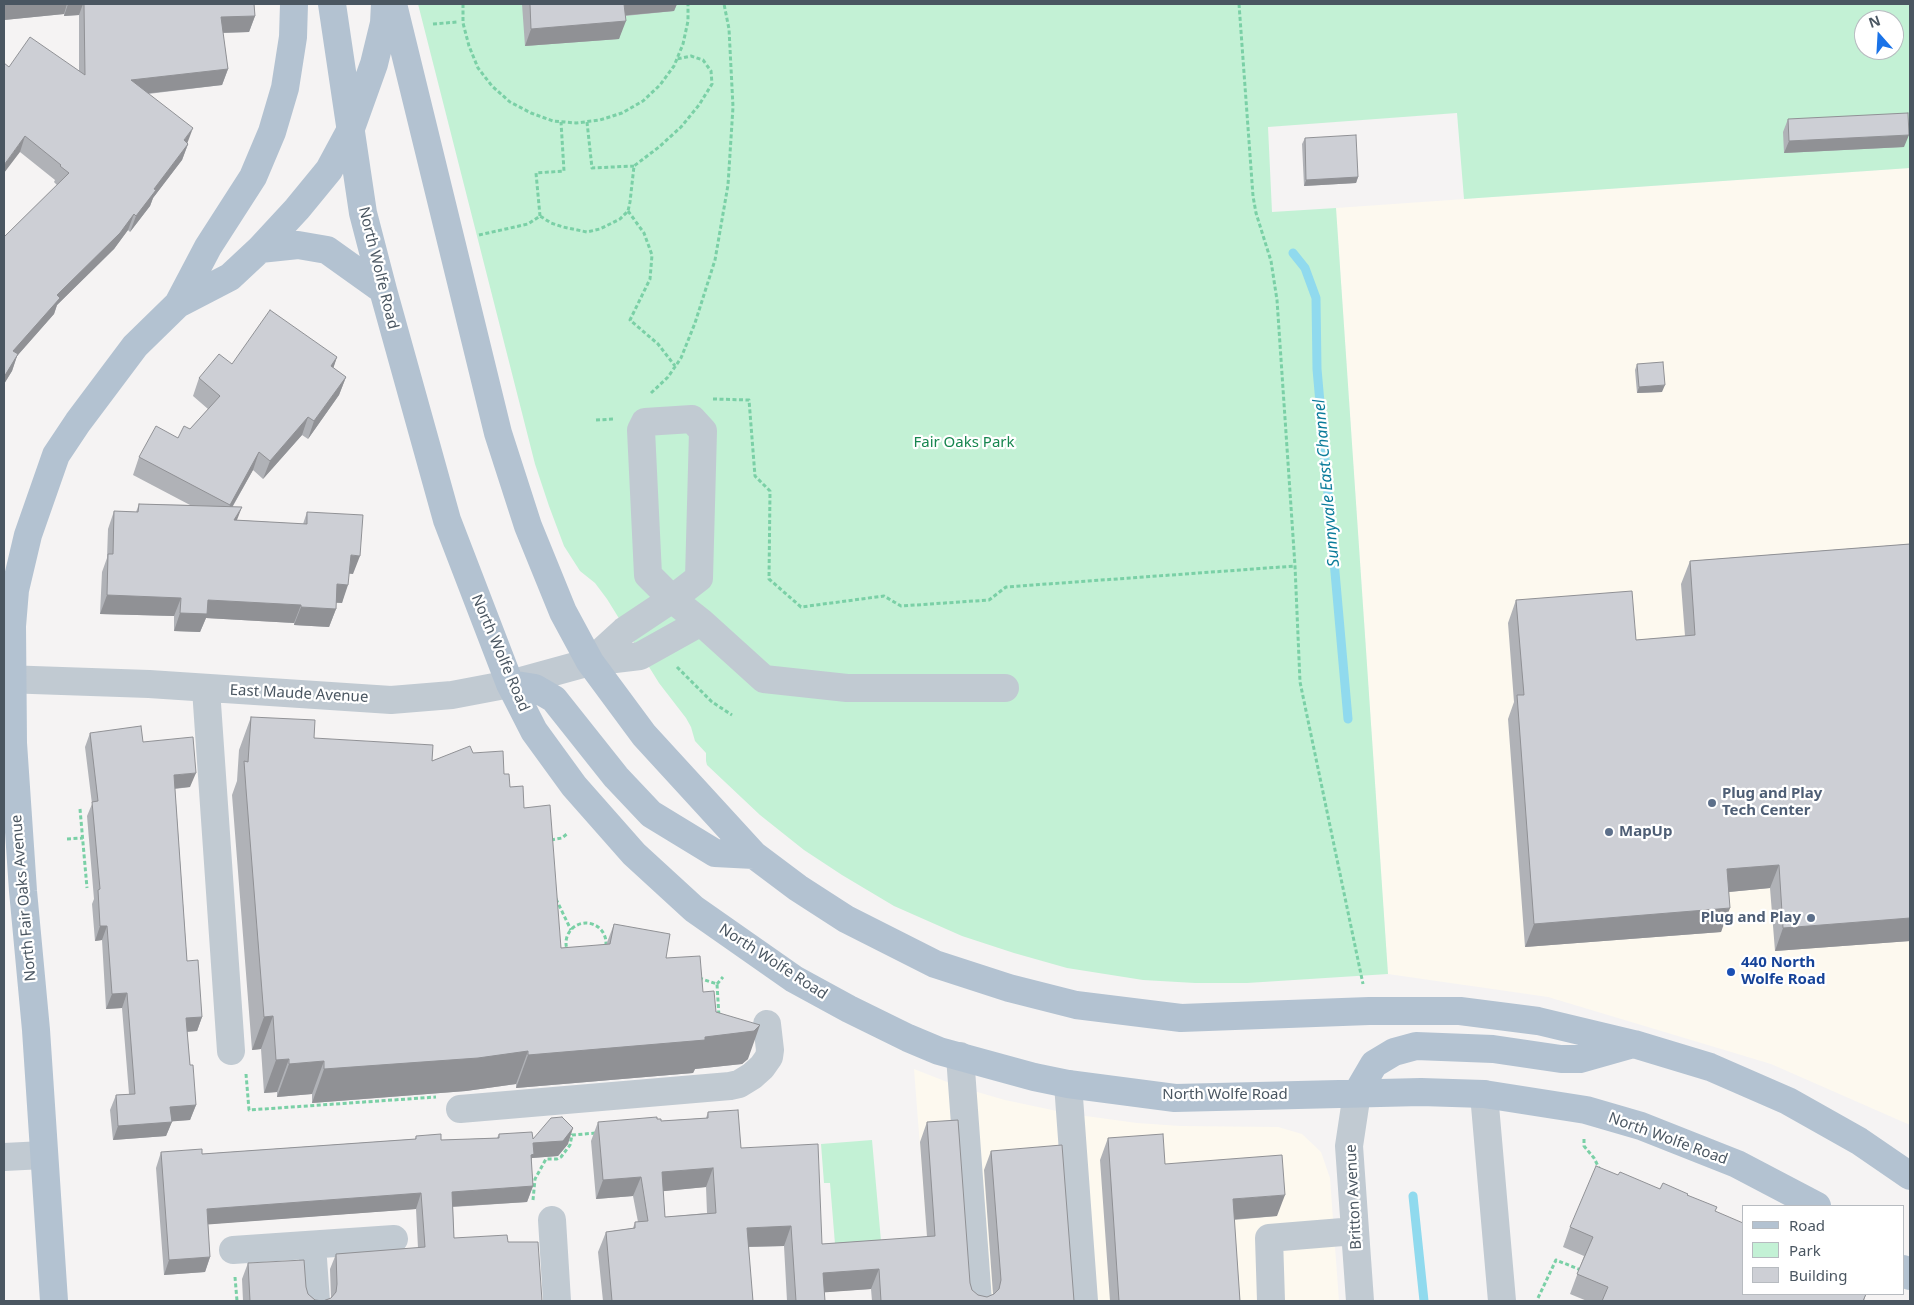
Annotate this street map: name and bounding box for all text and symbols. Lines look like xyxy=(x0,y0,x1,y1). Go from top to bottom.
north arrow xyxy=(1854,10,1904,60)
text: N xyxy=(1866,10,1883,32)
street label: North Wolfe Road xyxy=(354,205,402,331)
water label: Sunnyvale East Channel xyxy=(1310,398,1344,568)
park label: Fair Oaks Park xyxy=(913,434,1015,452)
street label: North Wolfe Road xyxy=(467,592,533,714)
street label: East Maude Avenue xyxy=(229,681,369,707)
place label: Plug and Play Tech Center xyxy=(1722,785,1822,820)
marker: Plug and Play Tech Center xyxy=(1706,797,1718,809)
street label: North Fair Oaks Avenue xyxy=(8,814,40,982)
place label: MapUp xyxy=(1619,823,1672,841)
marker: MapUp xyxy=(1603,826,1615,838)
place label: Plug and Play xyxy=(1701,909,1801,927)
marker: Plug and Play xyxy=(1805,912,1817,924)
street label: North Wolfe Road xyxy=(716,920,830,1004)
place label: 440 North Wolfe Road xyxy=(1741,954,1825,989)
marker: 440 North Wolfe Road xyxy=(1725,966,1737,978)
street label: North Wolfe Road xyxy=(1162,1086,1288,1104)
street label: North Wolfe Road xyxy=(1606,1109,1730,1169)
street label: Britton Avenue xyxy=(1342,1144,1366,1250)
legend xyxy=(1742,1205,1904,1295)
text: Road xyxy=(1789,1215,1825,1235)
text: Park xyxy=(1789,1240,1821,1260)
text: Building xyxy=(1789,1265,1847,1285)

